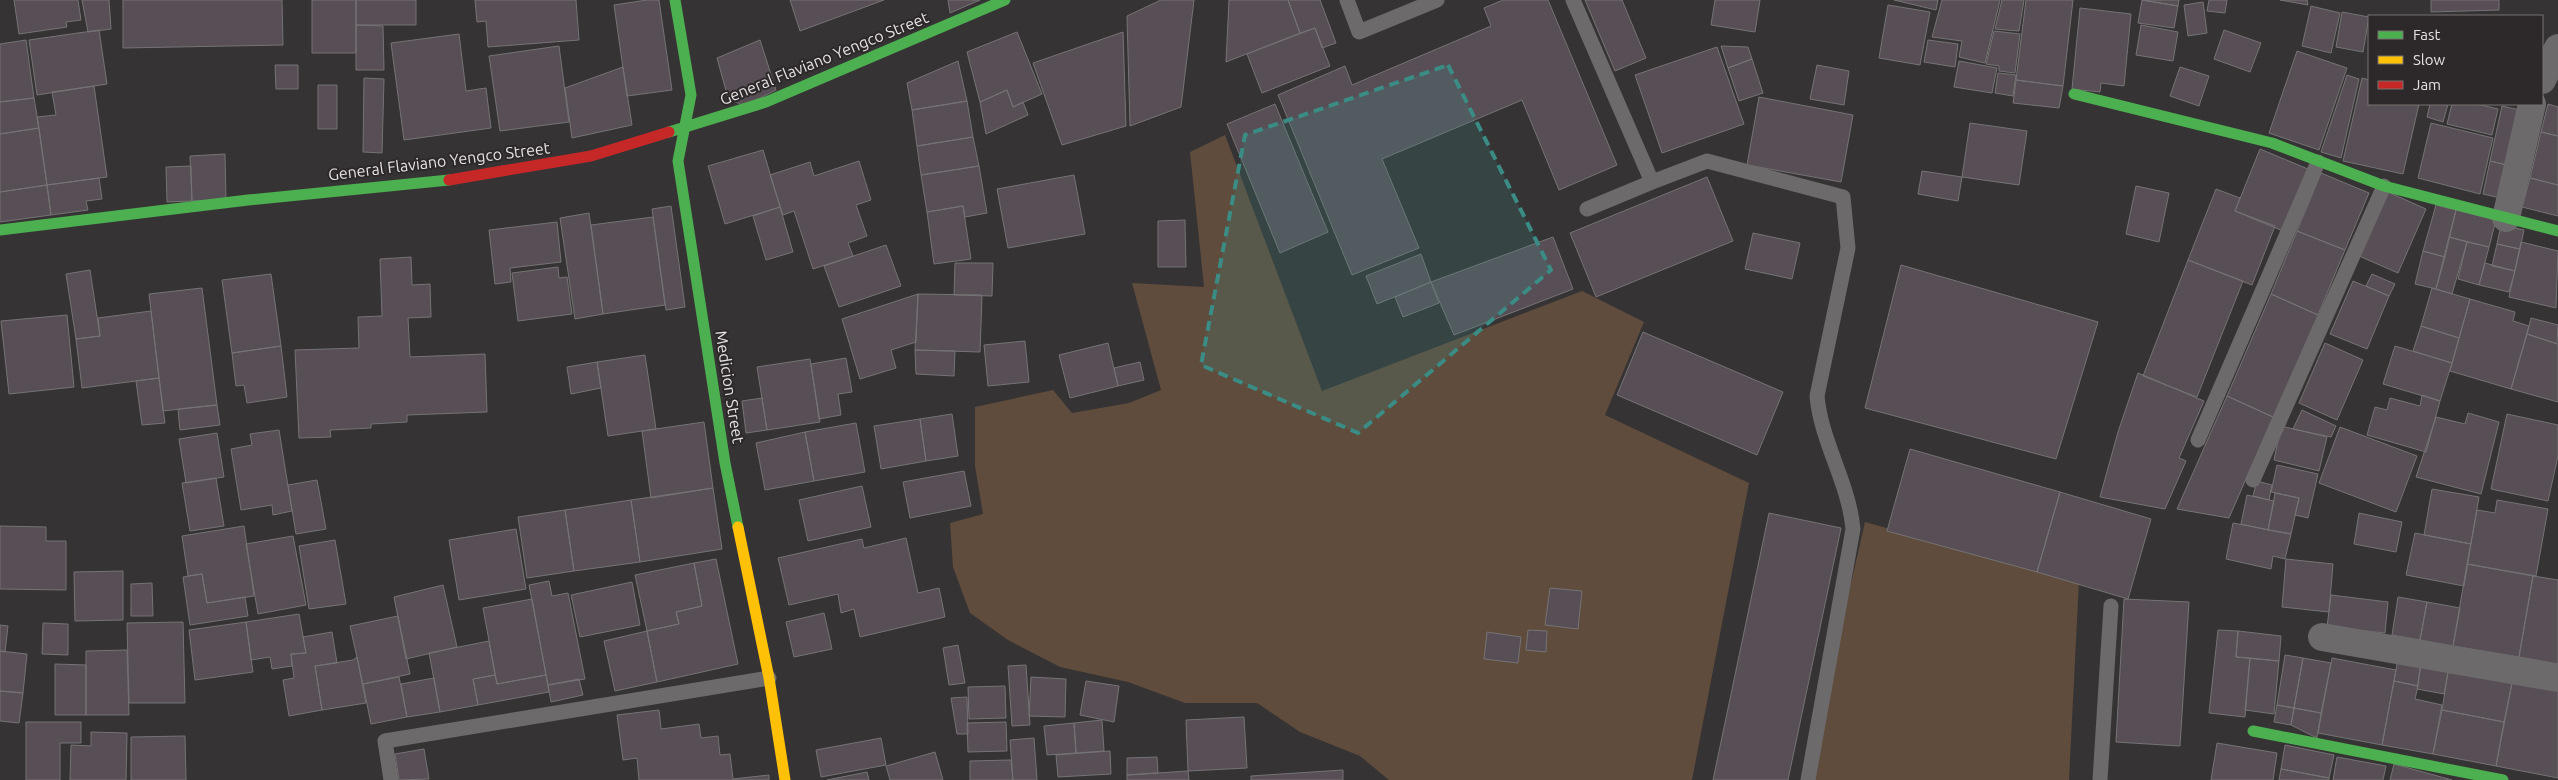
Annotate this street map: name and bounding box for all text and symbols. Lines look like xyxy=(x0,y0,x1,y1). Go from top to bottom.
street label: General Flaviano Yengco Street xyxy=(717,8,932,108)
legend xyxy=(2368,15,2543,105)
text: Fast xyxy=(2413,26,2441,43)
text: Slow xyxy=(2413,51,2446,68)
text: Jam xyxy=(2413,76,2441,93)
street label: General Flaviano Yengco Street xyxy=(327,138,552,184)
street label: Medicion Street xyxy=(712,329,748,445)

